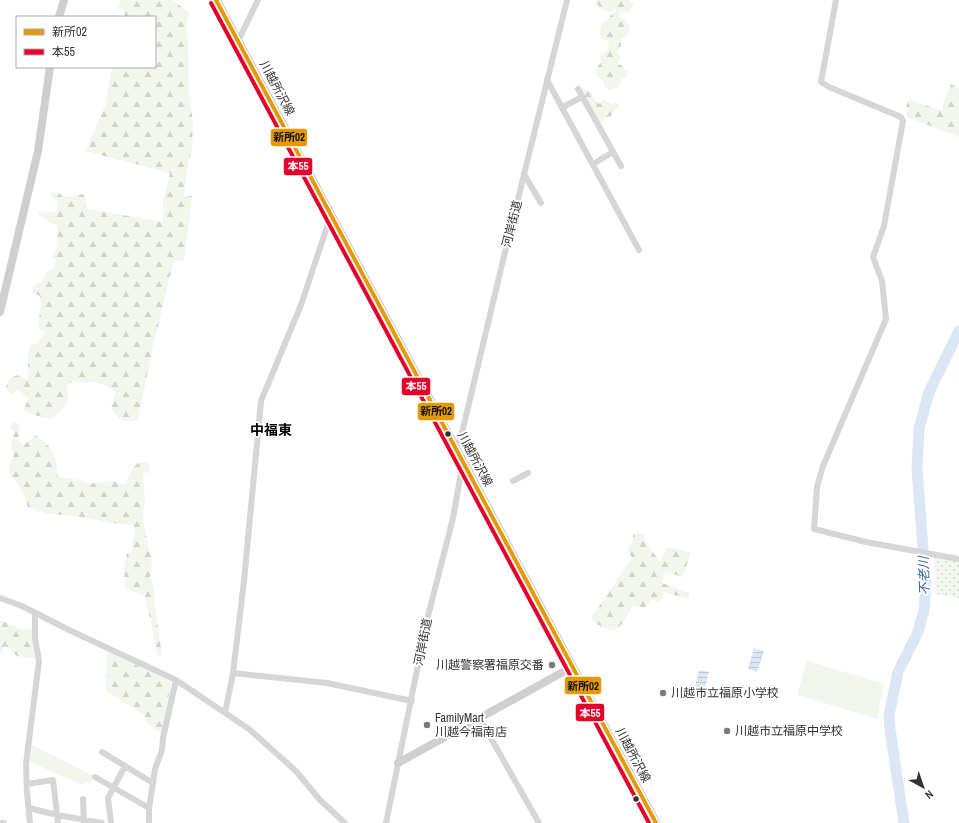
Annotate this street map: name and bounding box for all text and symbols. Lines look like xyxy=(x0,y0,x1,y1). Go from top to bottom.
legend xyxy=(16,16,156,68)
text: 新所02 xyxy=(52,24,87,40)
text: 本55 xyxy=(52,44,75,60)
street label: 川越所沢線 xyxy=(256,58,298,118)
line badge: 新所02 xyxy=(270,128,308,147)
text: 新所02 xyxy=(273,130,305,144)
line badge: 本55 xyxy=(283,157,313,176)
text: 本55 xyxy=(287,159,309,173)
street label: 河岸街道 xyxy=(498,199,526,249)
line badge: 本55 xyxy=(401,377,431,396)
text: 本55 xyxy=(405,379,427,393)
line badge: 新所02 xyxy=(417,402,455,421)
text: 新所02 xyxy=(420,404,452,418)
district label: 中福東 xyxy=(250,421,292,439)
unlabelled marker xyxy=(443,429,453,439)
street label: 川越所沢線 xyxy=(454,429,496,489)
water label: 不老川 xyxy=(915,554,933,596)
street label: 河岸街道 xyxy=(411,617,435,667)
place label: 川越警察署福原交番 xyxy=(436,657,544,673)
marker: 川越警察署福原交番 xyxy=(547,660,557,670)
line badge: 新所02 xyxy=(564,676,602,695)
text: 新所02 xyxy=(567,679,599,693)
place label: 川越市立福原小学校 xyxy=(671,685,779,701)
marker: 川越市立福原小学校 xyxy=(658,688,668,698)
line badge: 本55 xyxy=(575,703,605,722)
text: 本55 xyxy=(579,706,601,720)
place label: FamilyMart 川越今福南店 xyxy=(435,710,507,740)
marker: FamilyMart 川越今福南店 xyxy=(422,720,432,730)
place label: 川越市立福原中学校 xyxy=(735,723,843,739)
street label: 川越所沢線 xyxy=(612,725,654,785)
marker: 川越市立福原中学校 xyxy=(722,726,732,736)
north arrow xyxy=(903,767,943,807)
text: N xyxy=(922,787,936,802)
unlabelled marker xyxy=(631,794,641,804)

